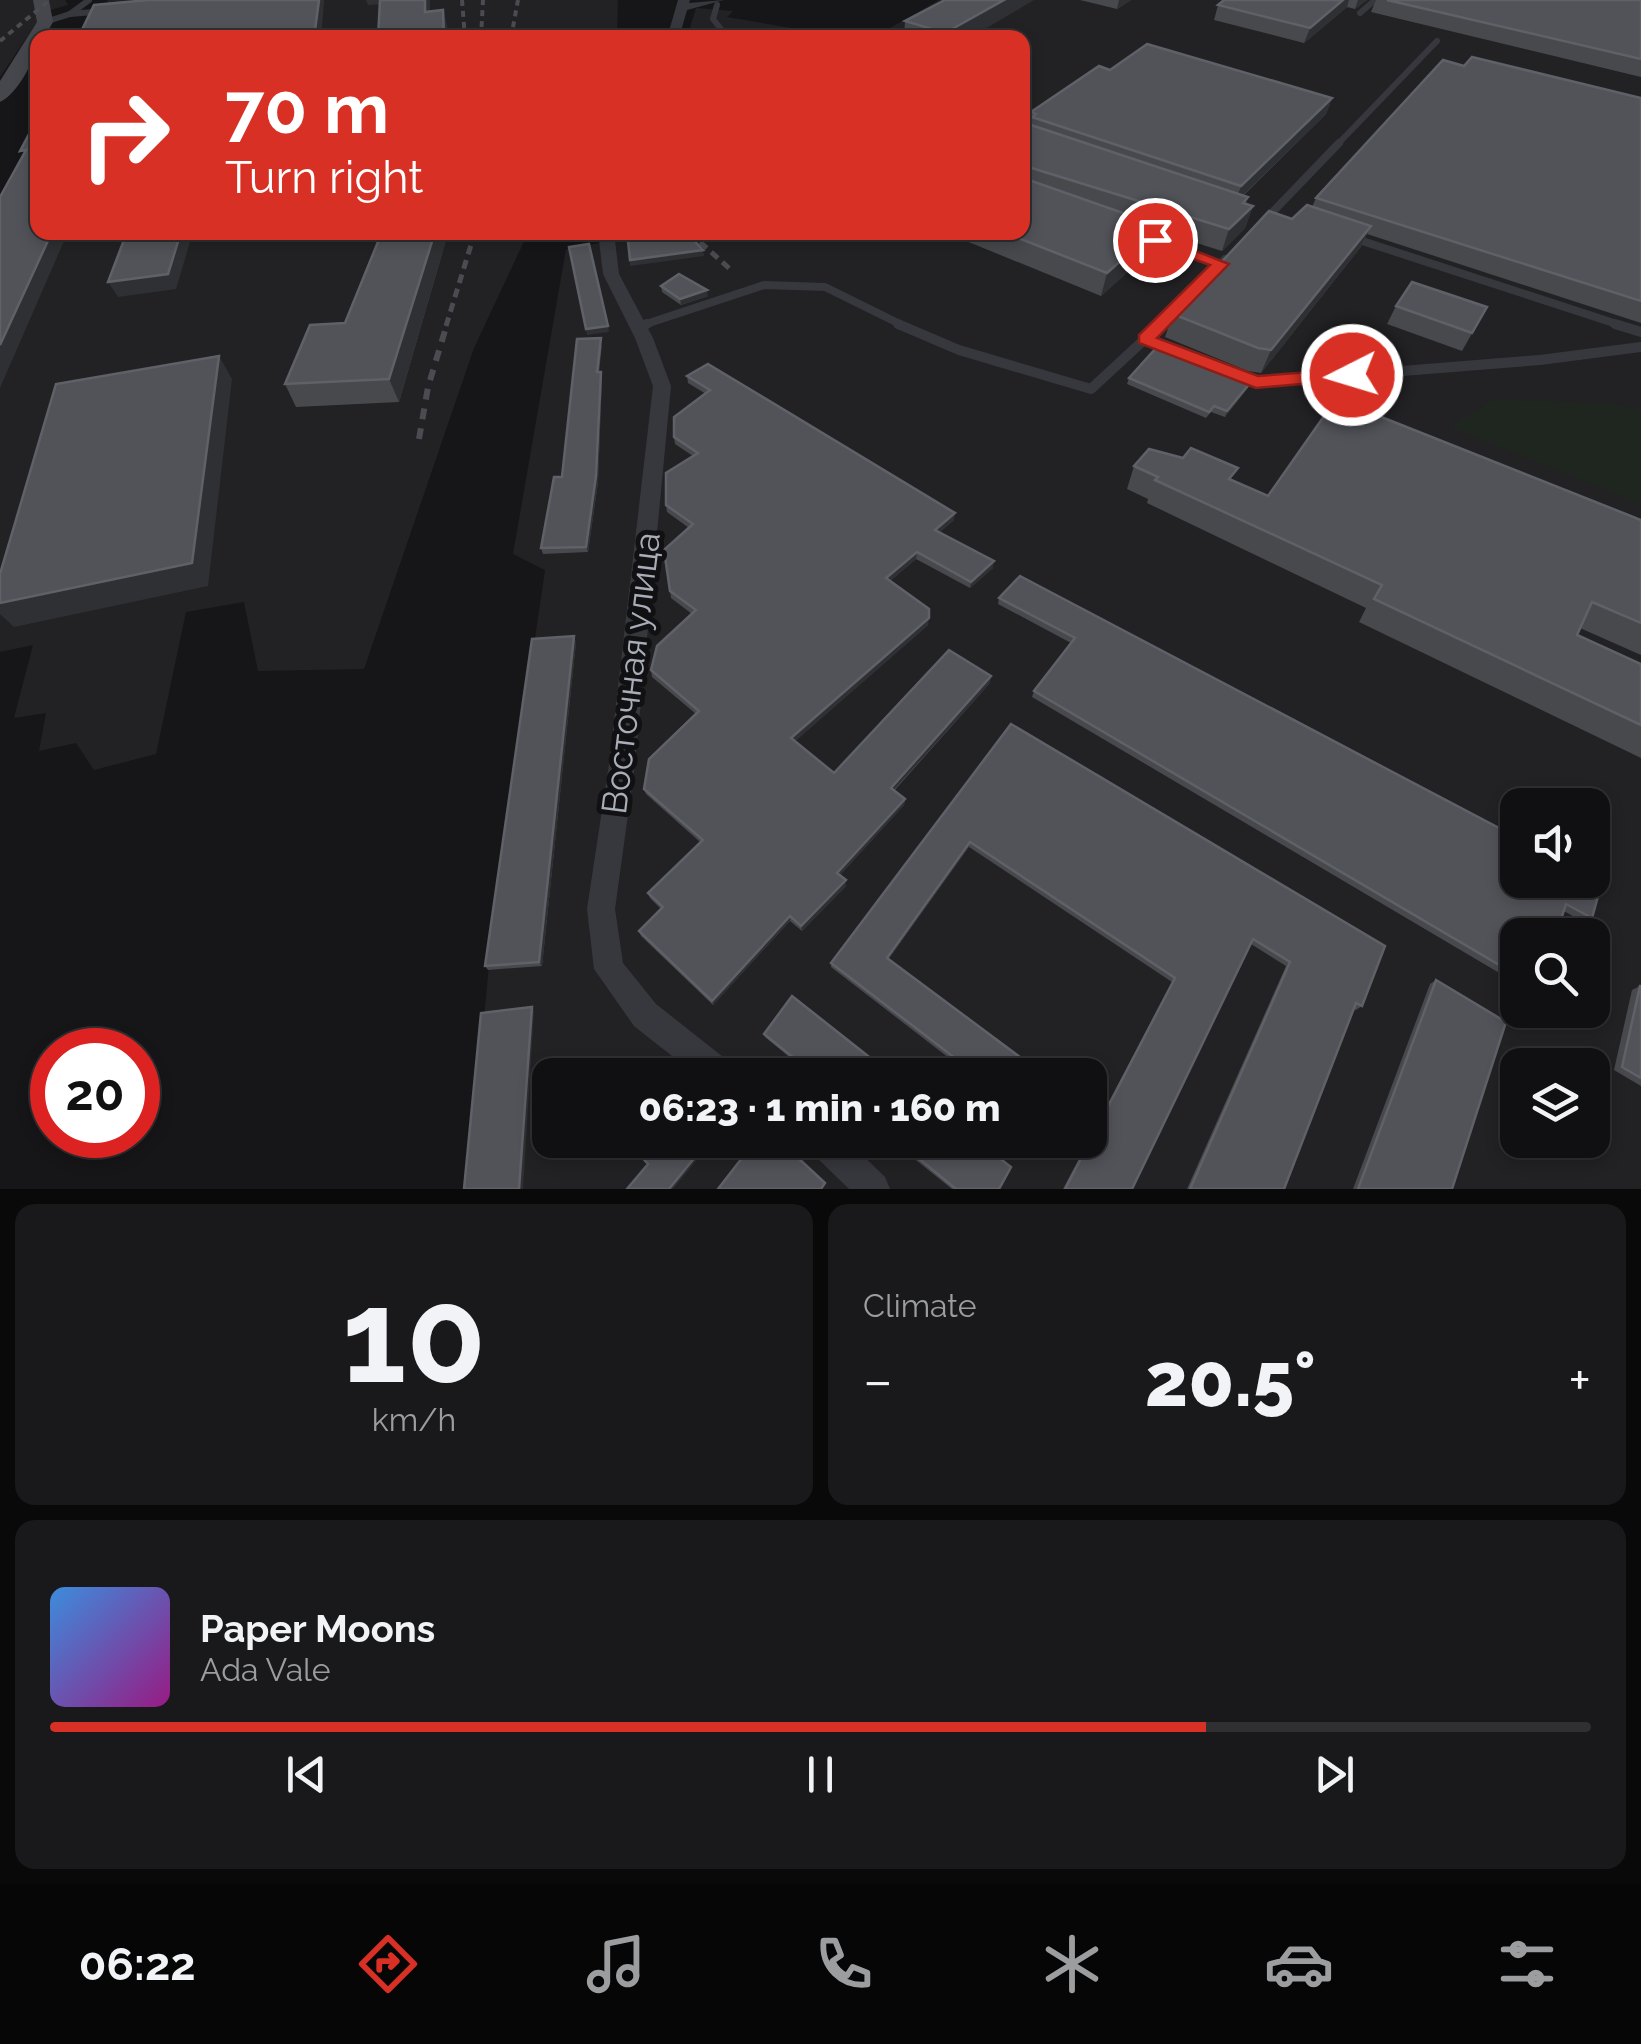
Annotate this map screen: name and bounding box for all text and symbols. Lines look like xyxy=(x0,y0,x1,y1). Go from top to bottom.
text: 70 m xyxy=(225,67,389,149)
icon: right xyxy=(60,70,190,200)
text: Turn right xyxy=(225,151,423,204)
pin xyxy=(1113,198,1198,283)
icon: arrive xyxy=(1128,213,1183,268)
position arrow xyxy=(1300,323,1404,427)
street label: Восточная улица xyxy=(593,530,668,816)
map controls xyxy=(1500,788,1610,1158)
button: sound xyxy=(1500,788,1610,898)
button: search xyxy=(1500,918,1610,1028)
speed limit sign: 20 xyxy=(30,1028,160,1158)
button: layers xyxy=(1500,1048,1610,1158)
text: 06:23 · 1 min · 160 m xyxy=(638,1085,1001,1130)
text: 10 xyxy=(342,1260,486,1412)
text: Climate xyxy=(863,1287,977,1324)
text: 20.5° xyxy=(1145,1335,1316,1424)
text: − xyxy=(863,1348,893,1413)
text: + xyxy=(1568,1348,1591,1413)
text: km/h xyxy=(372,1401,456,1438)
text: Paper Moons xyxy=(200,1606,435,1651)
text: Ada Vale xyxy=(200,1651,331,1688)
icon: previous xyxy=(279,1747,334,1802)
icon: pause xyxy=(793,1747,848,1802)
icon: next xyxy=(1307,1747,1362,1802)
icon: directions xyxy=(353,1929,423,1999)
icon: music xyxy=(581,1929,651,1999)
icon: phone xyxy=(809,1929,879,1999)
icon: climate xyxy=(1037,1929,1107,1999)
icon: car xyxy=(1264,1929,1334,1999)
icon: filters xyxy=(1492,1929,1562,1999)
text: 06:22 xyxy=(79,1938,196,1991)

